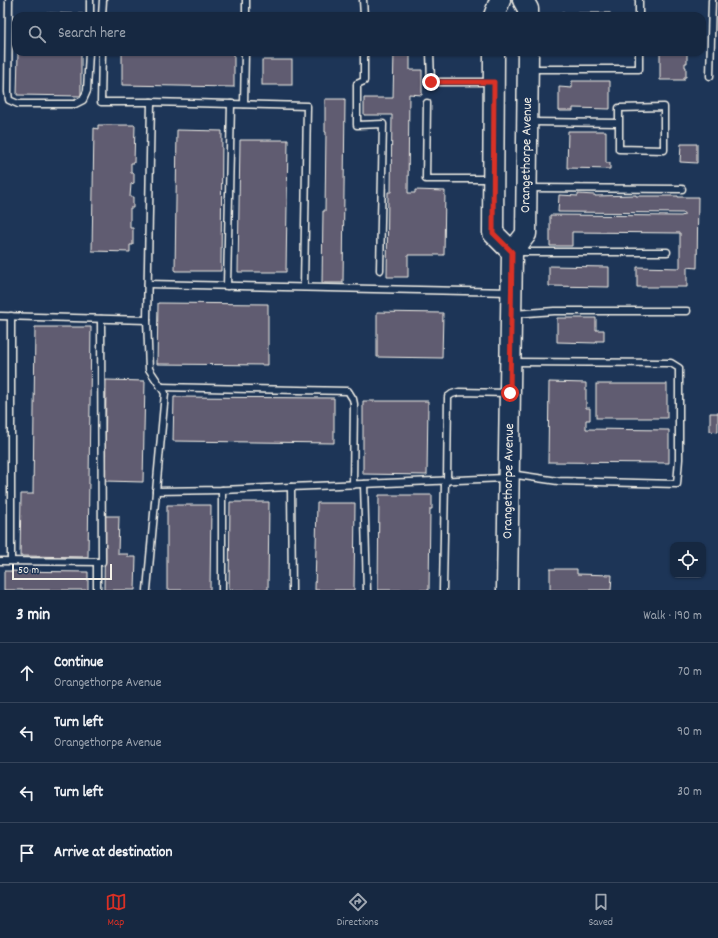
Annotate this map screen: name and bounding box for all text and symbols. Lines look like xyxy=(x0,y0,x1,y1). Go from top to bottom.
search box xyxy=(12,12,706,56)
icon: search xyxy=(26,23,48,45)
text: Search here xyxy=(58,23,126,45)
route end xyxy=(422,73,440,91)
street label: Orangethorpe Avenue xyxy=(516,97,538,213)
route start xyxy=(501,384,519,402)
street label: Orangethorpe Avenue xyxy=(498,423,520,539)
map controls xyxy=(670,542,706,578)
button: locate xyxy=(670,542,706,578)
scale bar xyxy=(12,562,112,581)
text: 50 m xyxy=(18,563,39,579)
text: 3 min xyxy=(16,604,50,628)
text: Walk · 190 m xyxy=(643,607,702,626)
text: Continue xyxy=(54,652,103,674)
icon: ahead xyxy=(16,662,38,684)
text: 70 m xyxy=(678,663,702,682)
text: Orangethorpe Avenue xyxy=(54,674,161,693)
text: Turn left xyxy=(54,712,103,734)
icon: left xyxy=(16,722,38,744)
text: 90 m xyxy=(677,723,702,742)
text: Orangethorpe Avenue xyxy=(54,734,161,753)
icon: left xyxy=(16,782,38,804)
text: Turn left xyxy=(54,782,103,804)
text: 30 m xyxy=(677,783,702,802)
icon: arrive xyxy=(16,842,38,864)
text: Arrive at destination xyxy=(54,842,172,864)
tab: Map xyxy=(105,891,127,931)
tab: Directions xyxy=(337,891,379,931)
tab: Saved xyxy=(588,891,613,931)

